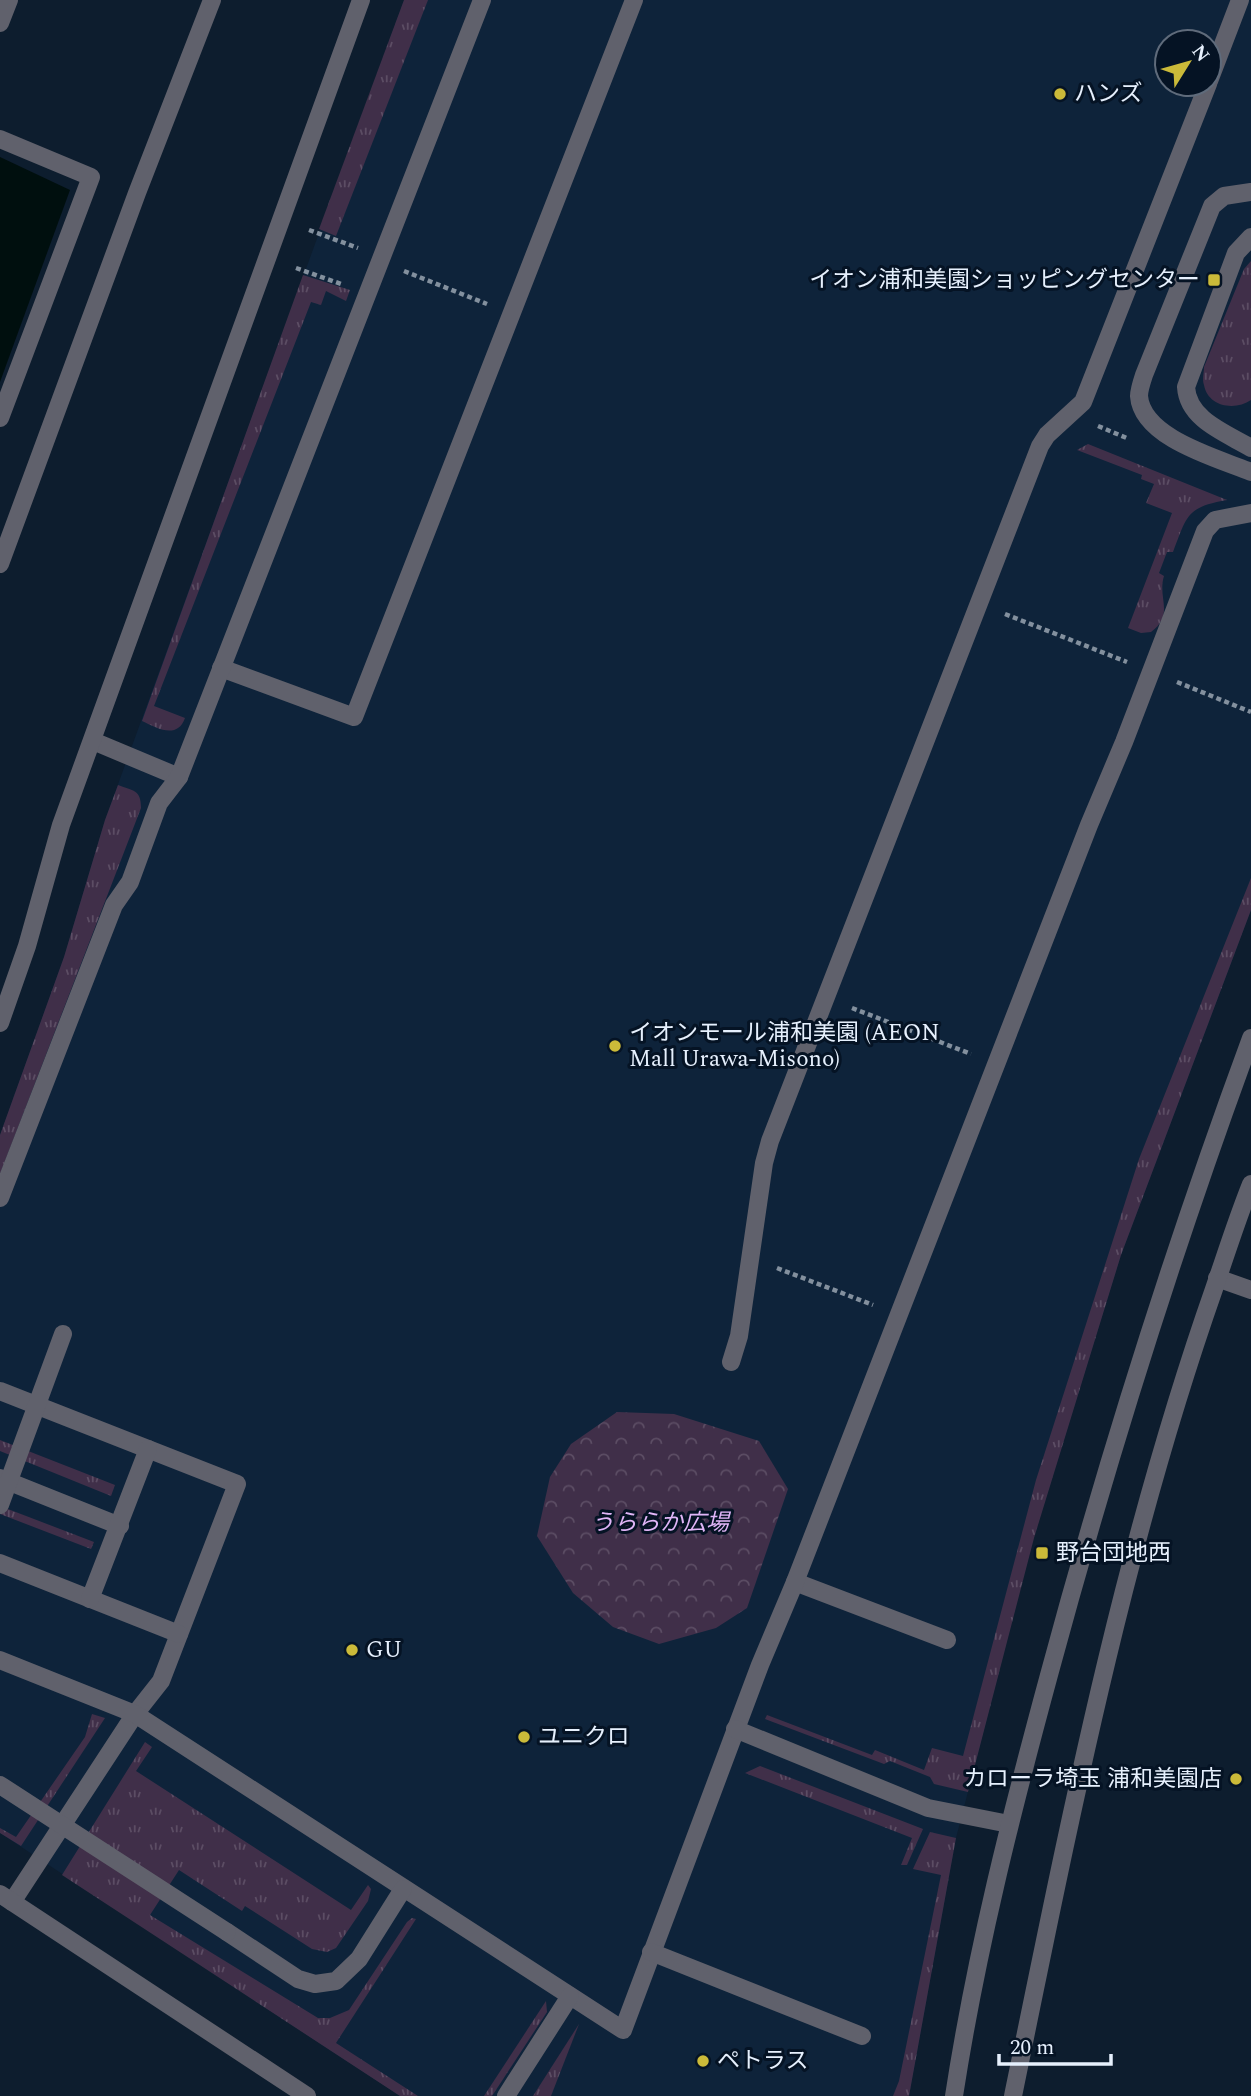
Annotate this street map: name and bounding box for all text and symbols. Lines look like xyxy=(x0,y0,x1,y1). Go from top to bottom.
north arrow xyxy=(1153,28,1223,98)
text: N xyxy=(1184,39,1217,69)
place label: ハンズ xyxy=(1074,77,1143,112)
marker: ハンズ xyxy=(1052,86,1068,102)
place label: イオン浦和美園ショッピングセンター xyxy=(809,263,1200,298)
marker: イオン浦和美園ショッピングセンター xyxy=(1206,272,1222,288)
place label: イオンモール浦和美園 (AEON Mall Urawa-Misono) xyxy=(629,1016,940,1077)
marker: イオンモール浦和美園 (AEON Mall Urawa-Misono) xyxy=(607,1038,623,1054)
park label: うららか広場 xyxy=(591,1506,732,1541)
place label: 野台団地西 xyxy=(1056,1536,1171,1571)
marker: 野台団地西 xyxy=(1034,1545,1050,1561)
place label: GU xyxy=(366,1633,402,1668)
marker: GU xyxy=(344,1642,360,1658)
place label: ユニクロ xyxy=(538,1720,630,1755)
marker: ユニクロ xyxy=(516,1729,532,1745)
place label: カローラ埼玉 浦和美園店 xyxy=(963,1762,1222,1797)
marker: カローラ埼玉 浦和美園店 xyxy=(1228,1771,1244,1787)
scale bar xyxy=(999,2022,1111,2066)
text: 20 m xyxy=(1010,2032,1054,2064)
place label: ペトラス xyxy=(717,2044,809,2079)
marker: ペトラス xyxy=(695,2053,711,2069)

